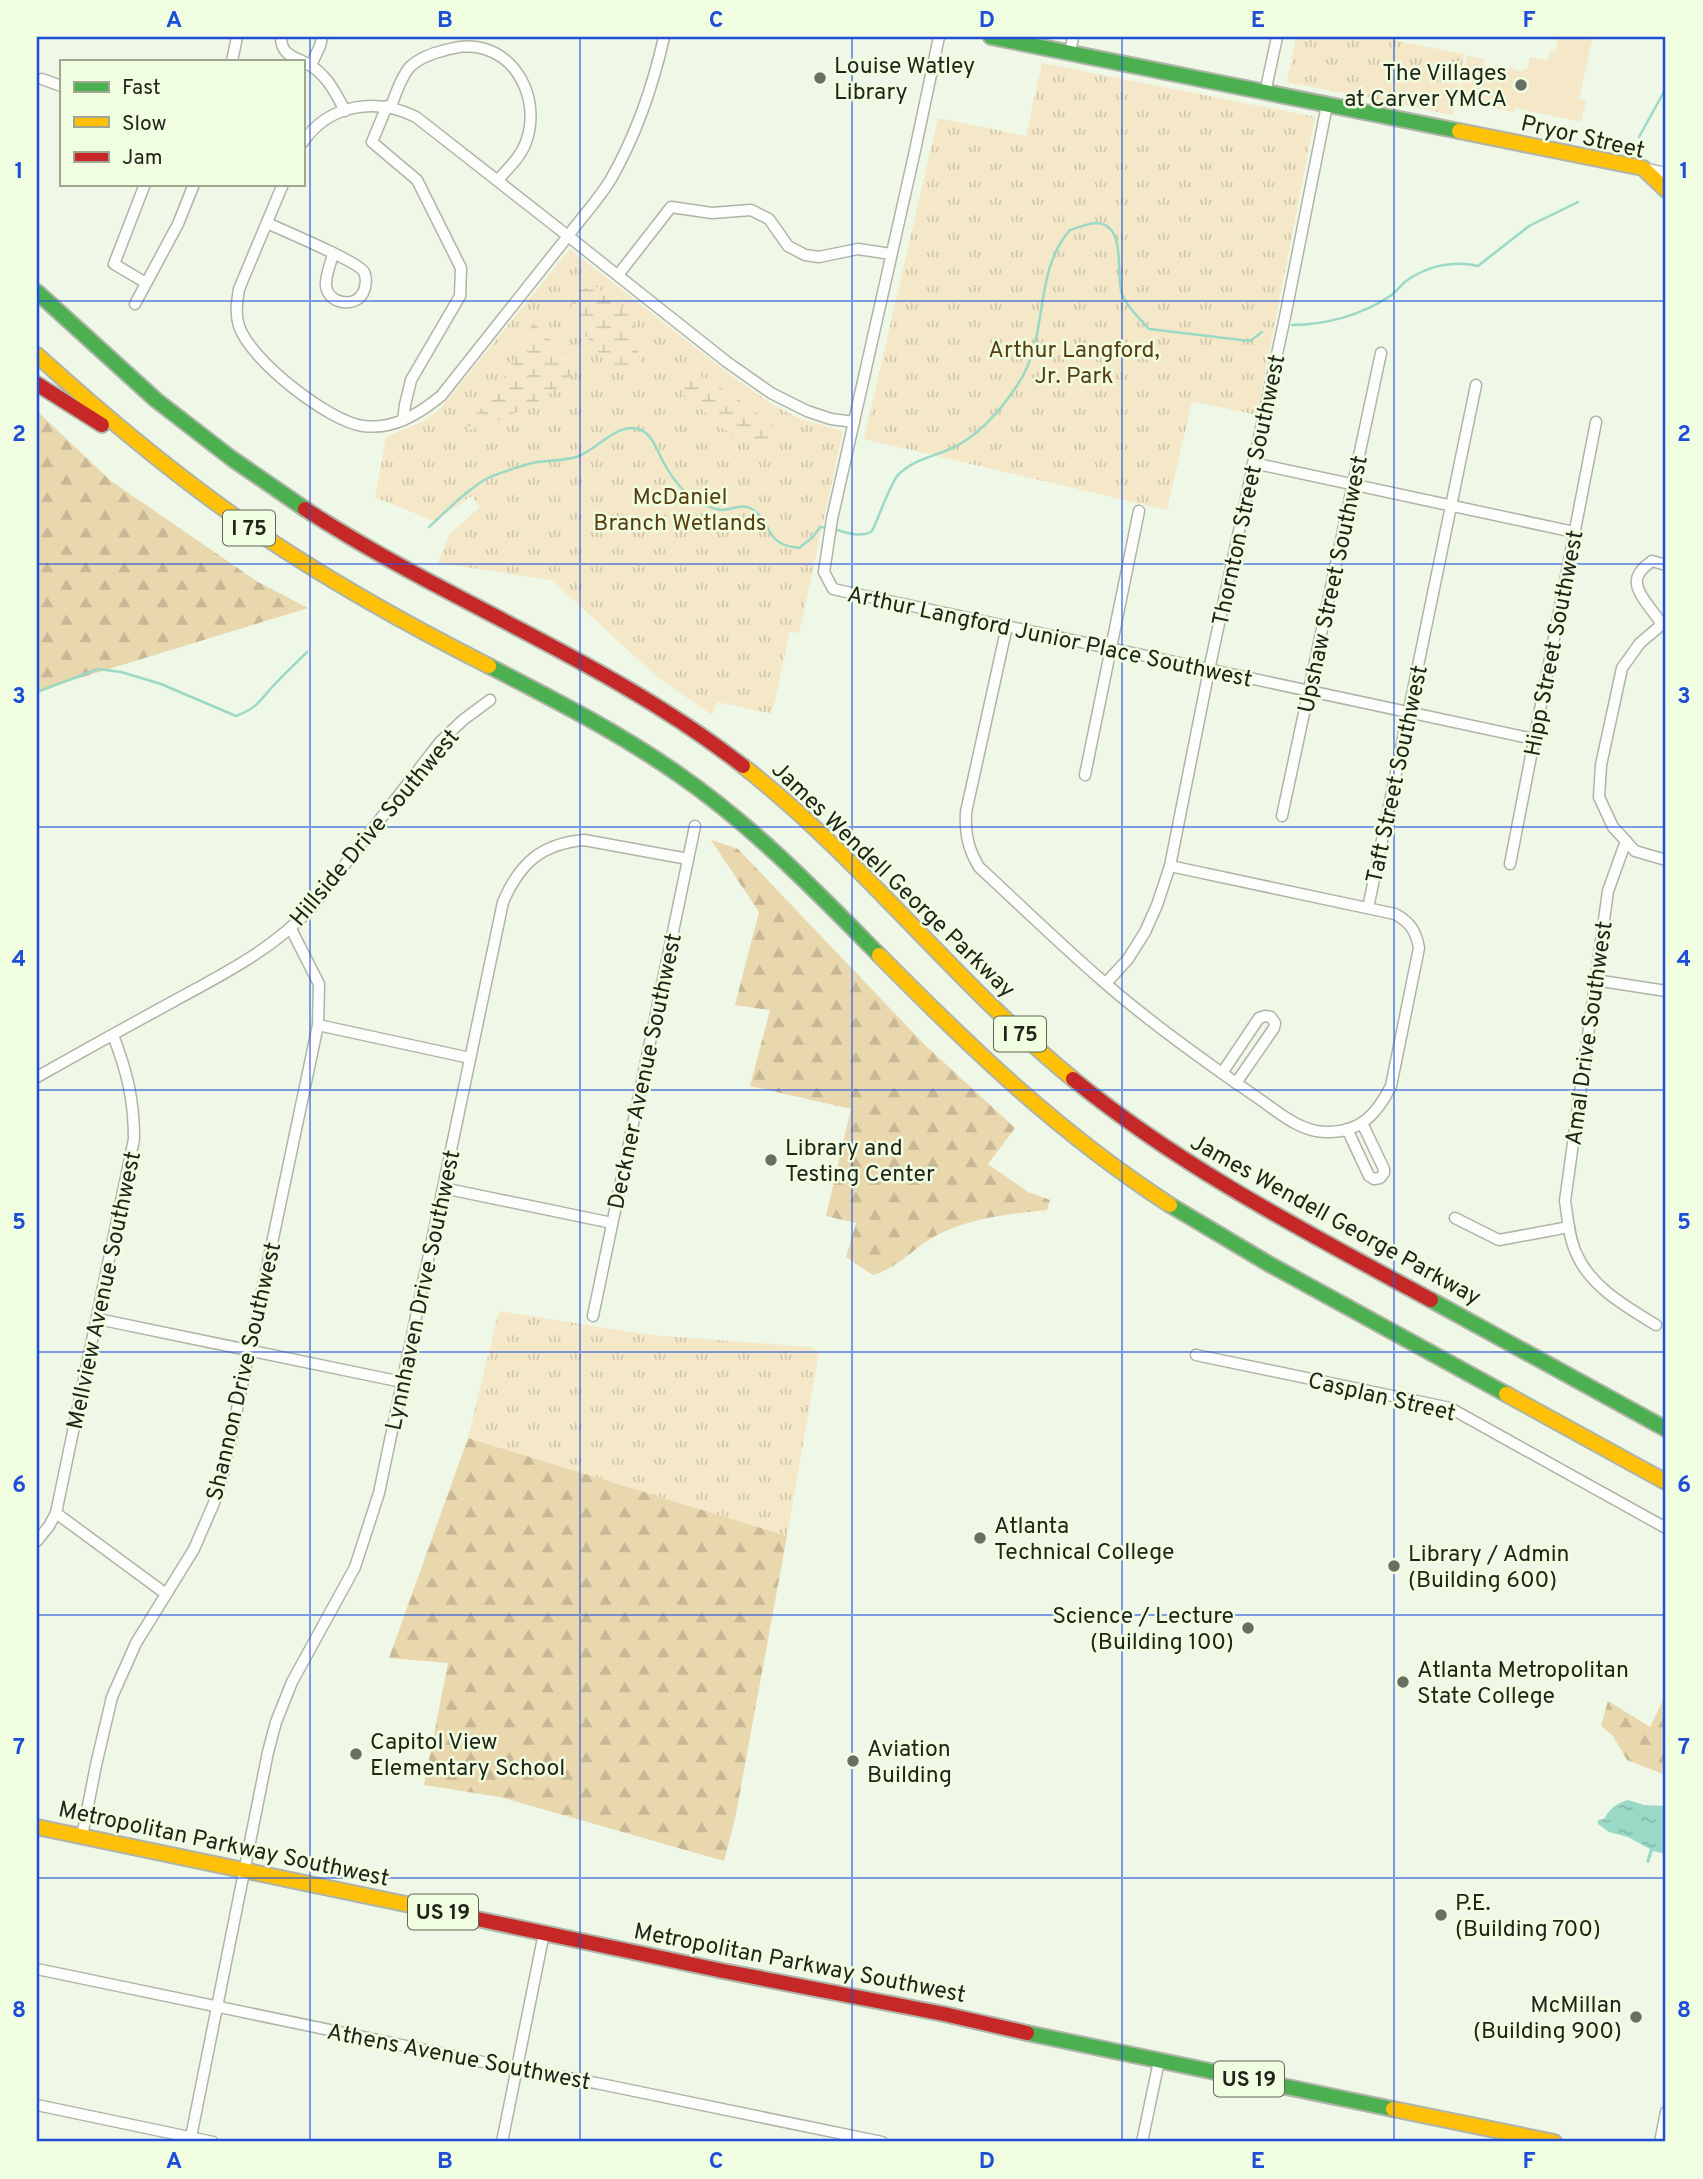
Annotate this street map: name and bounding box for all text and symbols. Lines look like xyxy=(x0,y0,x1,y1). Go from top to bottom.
text: A xyxy=(166,7,182,36)
text: B xyxy=(437,7,453,36)
text: C xyxy=(709,7,723,36)
text: D xyxy=(979,7,995,36)
text: E xyxy=(1251,7,1265,36)
text: F xyxy=(1522,7,1536,36)
place label: Louise Watley Library xyxy=(834,53,975,108)
legend xyxy=(60,60,304,186)
place label: The Villages at Carver YMCA xyxy=(1344,60,1507,115)
marker: Louise Watley Library xyxy=(812,70,828,86)
text: Fast xyxy=(122,75,161,102)
marker: The Villages at Carver YMCA xyxy=(1513,77,1529,93)
street label: Pryor Street xyxy=(1518,110,1647,167)
text: Slow xyxy=(122,111,167,138)
text: Jam xyxy=(122,145,163,172)
text: 1 xyxy=(14,158,24,187)
text: 1 xyxy=(1679,158,1689,187)
park label: Arthur Langford, Jr. Park xyxy=(988,337,1160,392)
street label: Thornton Street Southwest xyxy=(1207,352,1293,629)
text: 2 xyxy=(12,421,26,450)
text: 2 xyxy=(1677,421,1691,450)
street label: Upshaw Street Southwest xyxy=(1293,453,1376,716)
park label: McDaniel Branch Wetlands xyxy=(593,484,767,539)
road number: I 75 xyxy=(223,510,275,546)
street label: Hipp Street Southwest xyxy=(1519,528,1592,759)
street label: Arthur Langford Junior Place Southwest xyxy=(844,581,1255,696)
street label: Taft Street Southwest xyxy=(1361,663,1436,886)
text: 3 xyxy=(12,683,26,712)
text: 3 xyxy=(1677,683,1691,712)
street label: Hillside Drive Southwest xyxy=(285,724,467,933)
street label: James Wendell George Parkway xyxy=(764,756,1020,1005)
street label: Amal Drive Southwest xyxy=(1560,919,1621,1147)
street label: Deckner Avenue Southwest xyxy=(603,931,690,1212)
text: 4 xyxy=(12,946,26,975)
text: 4 xyxy=(1677,946,1691,975)
road number: I 75 xyxy=(994,1016,1046,1052)
street label: James Wendell George Parkway xyxy=(1184,1129,1485,1313)
place label: Library and Testing Center xyxy=(785,1135,935,1190)
street label: Lynnhaven Drive Southwest xyxy=(381,1148,468,1433)
street label: Mellview Avenue Southwest xyxy=(62,1149,149,1432)
marker: Library and Testing Center xyxy=(763,1152,779,1168)
text: 5 xyxy=(12,1209,26,1238)
text: 5 xyxy=(1677,1209,1691,1238)
street label: Shannon Drive Southwest xyxy=(202,1239,289,1504)
street label: Casplan Street xyxy=(1305,1367,1458,1430)
text: 6 xyxy=(12,1472,26,1501)
text: 6 xyxy=(1677,1472,1691,1501)
place label: Atlanta Technical College xyxy=(994,1513,1174,1568)
marker: Atlanta Technical College xyxy=(972,1530,988,1546)
place label: Library / Admin (Building 600) xyxy=(1408,1541,1569,1596)
marker: Library / Admin (Building 600) xyxy=(1386,1558,1402,1574)
place label: Science / Lecture (Building 100) xyxy=(1052,1603,1234,1658)
marker: Science / Lecture (Building 100) xyxy=(1240,1620,1256,1636)
place label: Atlanta Metropolitan State College xyxy=(1417,1657,1629,1712)
marker: Atlanta Metropolitan State College xyxy=(1395,1674,1411,1690)
place label: Capitol View Elementary School xyxy=(370,1729,565,1784)
text: 7 xyxy=(13,1734,25,1763)
text: 7 xyxy=(1678,1734,1690,1763)
place label: Aviation Building xyxy=(867,1736,952,1791)
marker: Capitol View Elementary School xyxy=(348,1746,364,1762)
marker: Aviation Building xyxy=(845,1753,861,1769)
street label: Metropolitan Parkway Southwest xyxy=(55,1796,392,1895)
place label: P.E. (Building 700) xyxy=(1455,1890,1601,1945)
road number: US 19 xyxy=(408,1895,478,1930)
marker: P.E. (Building 700) xyxy=(1433,1907,1449,1923)
street label: Metropolitan Parkway Southwest xyxy=(631,1918,968,2011)
place label: McMillan (Building 900) xyxy=(1473,1992,1622,2047)
text: 8 xyxy=(12,1997,26,2026)
text: 8 xyxy=(1677,1997,1691,2026)
marker: McMillan (Building 900) xyxy=(1628,2009,1644,2025)
street label: Athens Avenue Southwest xyxy=(324,2019,593,2098)
road number: US 19 xyxy=(1214,2062,1284,2096)
text: A xyxy=(166,2148,182,2177)
text: B xyxy=(437,2148,453,2177)
text: C xyxy=(709,2148,723,2177)
text: D xyxy=(979,2148,995,2177)
text: E xyxy=(1251,2148,1265,2177)
text: F xyxy=(1522,2148,1536,2177)

